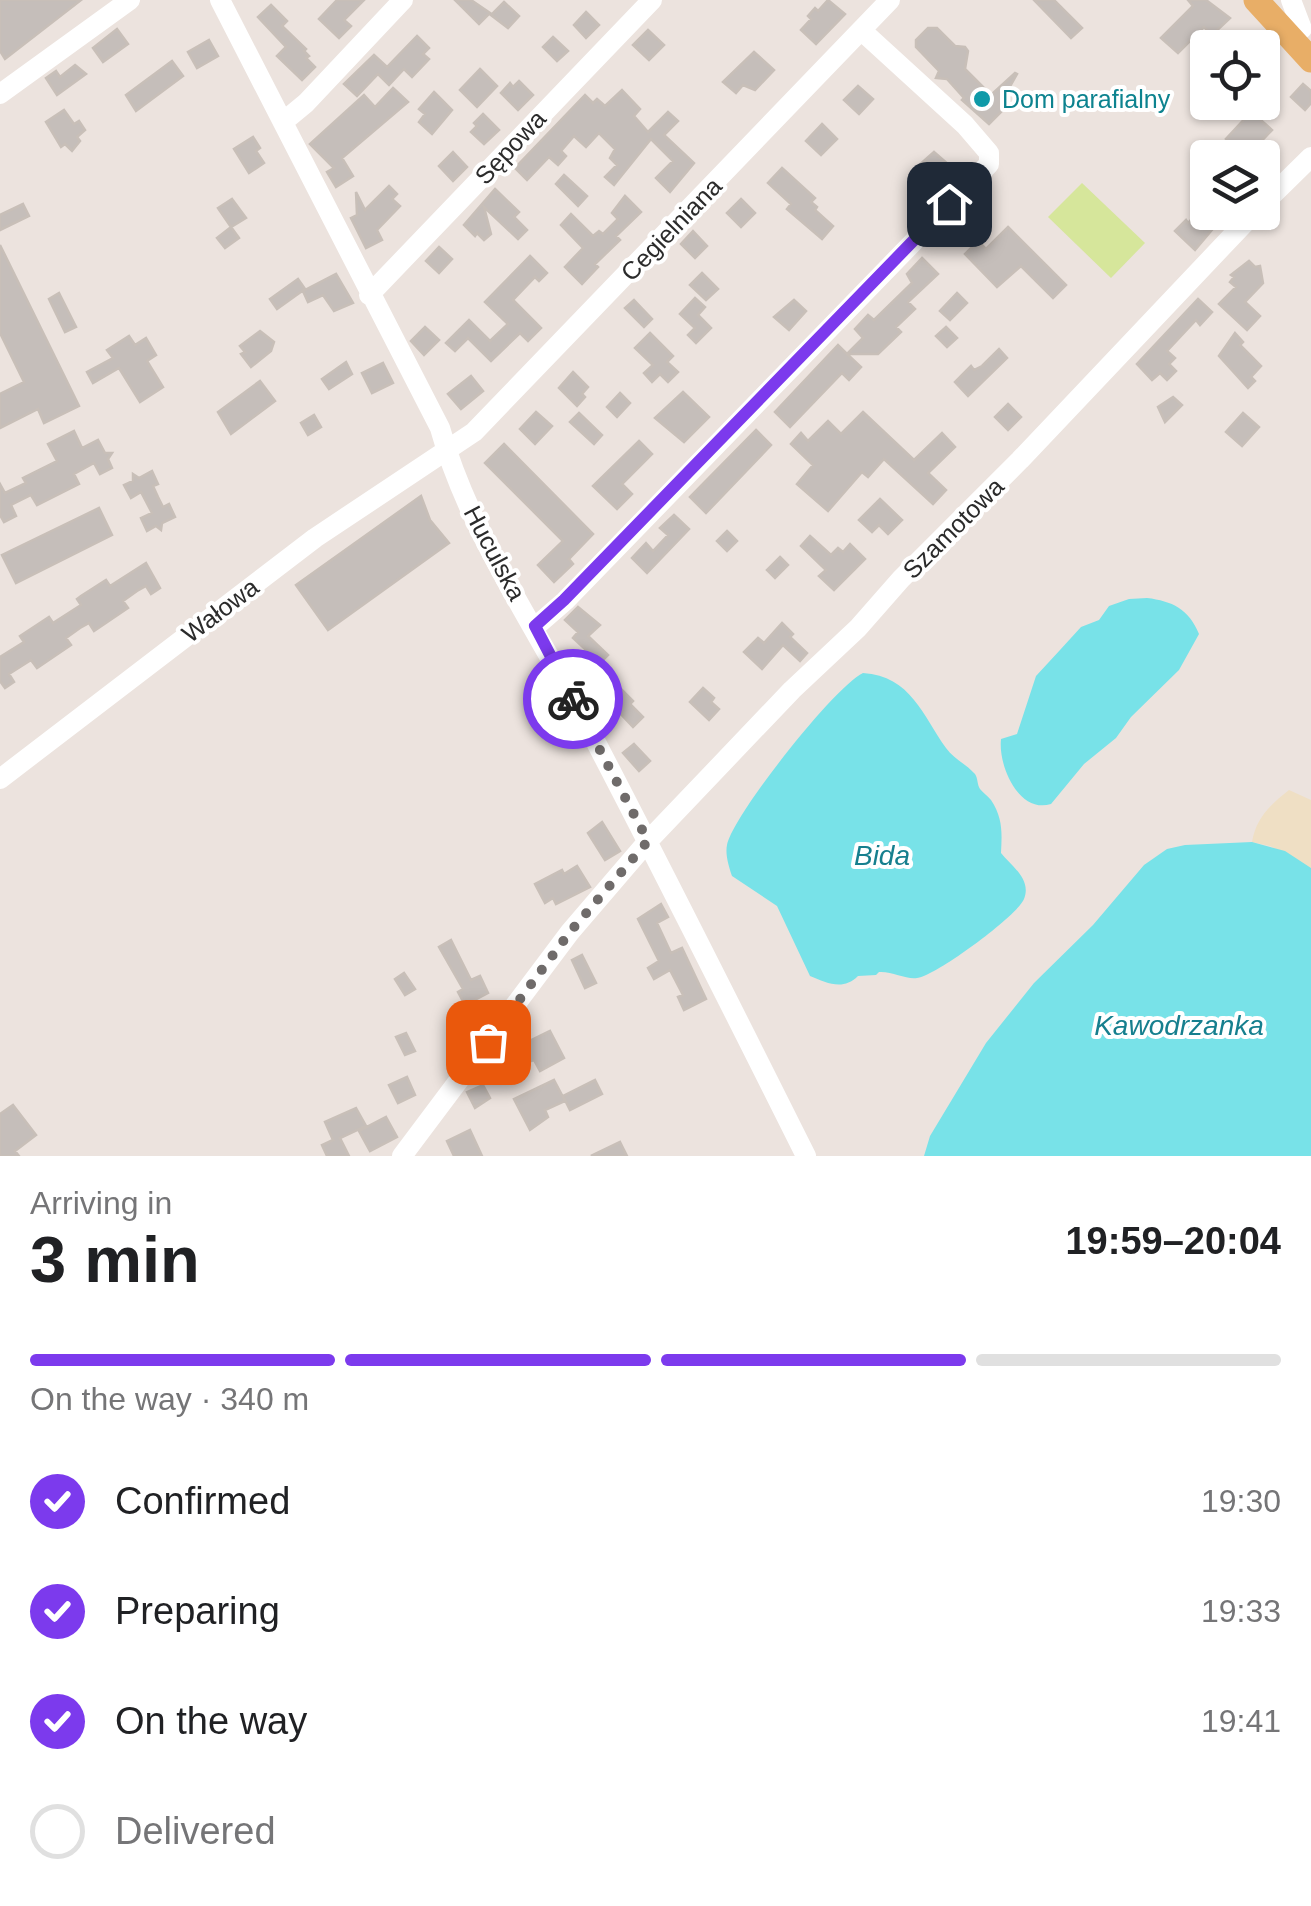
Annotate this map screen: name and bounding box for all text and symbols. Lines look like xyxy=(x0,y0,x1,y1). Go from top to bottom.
map controls xyxy=(1190,30,1280,230)
button: locate xyxy=(1190,30,1280,120)
place label: Dom parafialny xyxy=(1002,85,1171,113)
marker: Dom parafialny xyxy=(971,88,993,110)
street label: Sępowa xyxy=(469,104,551,190)
button: layers xyxy=(1190,140,1280,230)
pin xyxy=(907,162,992,247)
street label: Cegielniana xyxy=(615,172,727,286)
icon: home xyxy=(922,177,977,232)
street label: Szamotowa xyxy=(897,472,1009,584)
street label: Huculska xyxy=(459,501,532,605)
street label: Wałowa xyxy=(176,572,264,648)
courier xyxy=(523,649,623,749)
icon: bike xyxy=(546,672,601,727)
water label: Bida xyxy=(854,840,910,871)
pin xyxy=(446,1000,531,1085)
water label: Kawodrzanka xyxy=(1094,1010,1264,1041)
icon: bag xyxy=(461,1015,516,1070)
text: Arriving in xyxy=(30,1185,172,1221)
text: 19:59–20:04 xyxy=(1065,1220,1281,1262)
text: 3 min xyxy=(30,1223,200,1296)
text: On the way · 340 m xyxy=(30,1381,309,1417)
icon: check xyxy=(30,1474,85,1529)
text: Confirmed xyxy=(115,1480,290,1522)
text: 19:30 xyxy=(1201,1483,1281,1519)
icon: check xyxy=(30,1584,85,1639)
text: Preparing xyxy=(115,1590,280,1632)
text: 19:33 xyxy=(1201,1593,1281,1629)
icon: check xyxy=(30,1694,85,1749)
text: On the way xyxy=(115,1700,307,1742)
text: 19:41 xyxy=(1201,1703,1281,1739)
text: Delivered xyxy=(115,1810,276,1852)

